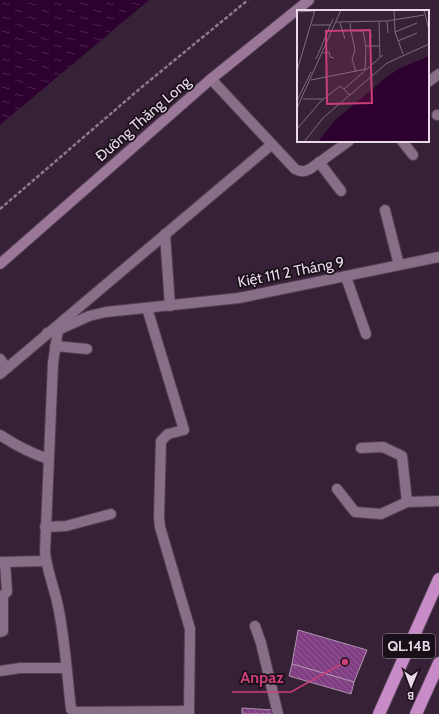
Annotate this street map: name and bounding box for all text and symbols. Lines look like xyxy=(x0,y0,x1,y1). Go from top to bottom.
inset map xyxy=(297,10,429,142)
street label: Đường Thăng Long xyxy=(92,72,195,165)
street label: Kiệt 111 2 Tháng 9 xyxy=(236,253,346,291)
road number: QL.14B xyxy=(383,634,435,658)
callout: Anpaz xyxy=(232,664,291,692)
north arrow xyxy=(391,666,431,706)
text: Anpaz xyxy=(240,668,284,687)
text: B xyxy=(407,689,414,703)

